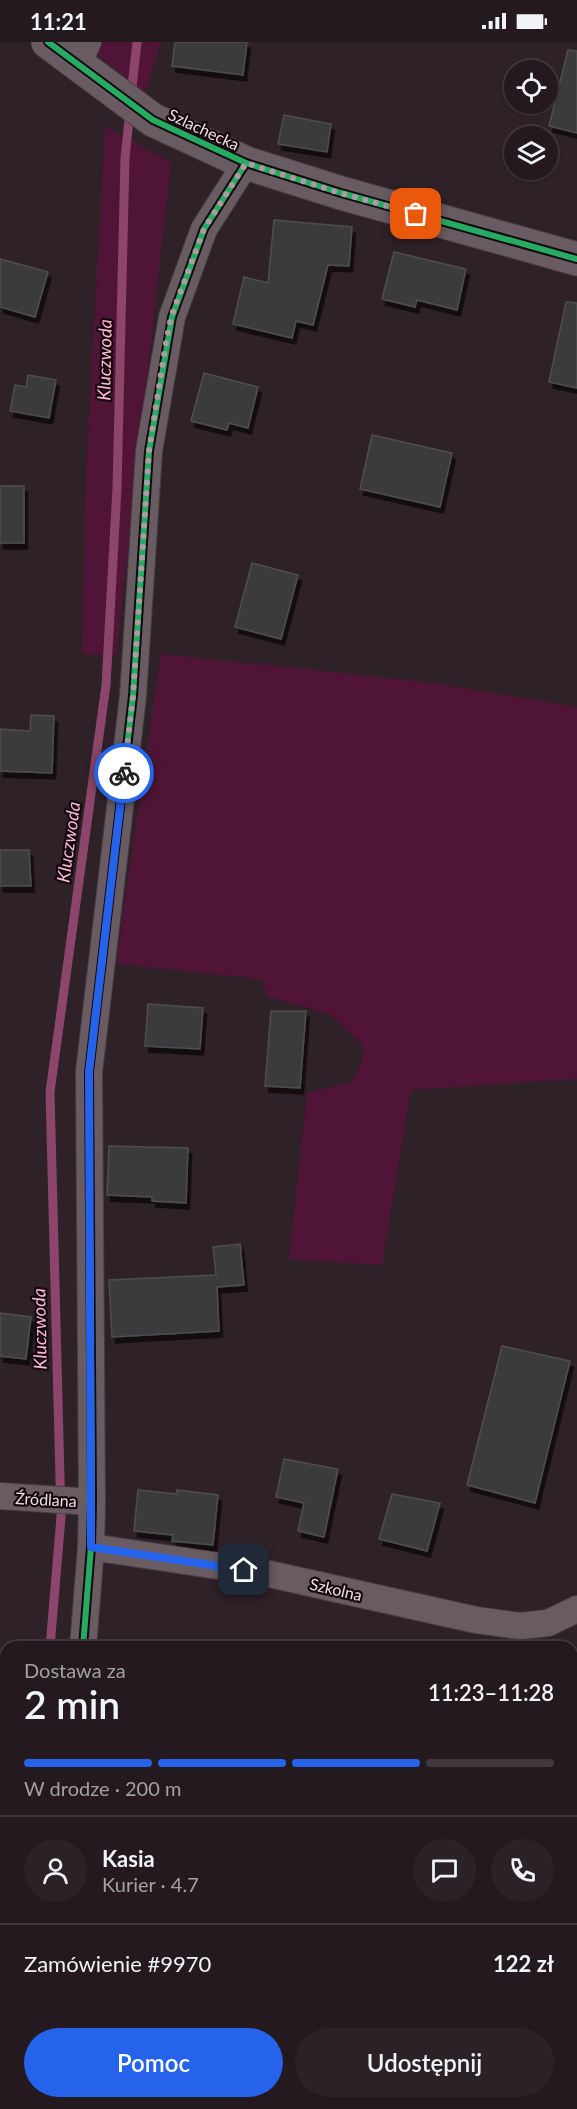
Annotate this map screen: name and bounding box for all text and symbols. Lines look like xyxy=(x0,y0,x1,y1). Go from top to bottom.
text: 11:21 xyxy=(30,8,87,35)
map controls xyxy=(504,60,558,180)
button: locate xyxy=(504,60,558,114)
street label: Szlachecka xyxy=(165,104,243,154)
button: layers xyxy=(504,126,558,180)
pin xyxy=(390,188,441,239)
icon: bag xyxy=(399,197,432,230)
water label: Kluczwoda xyxy=(92,319,116,401)
courier xyxy=(94,743,154,803)
icon: bike xyxy=(108,757,141,790)
water label: Kluczwoda xyxy=(51,800,85,884)
water label: Kluczwoda xyxy=(27,1288,51,1370)
street label: Źródlana xyxy=(15,1488,77,1510)
pin xyxy=(218,1544,269,1595)
icon: home xyxy=(227,1553,260,1586)
street label: Szkolna xyxy=(308,1574,364,1604)
text: Dostawa za xyxy=(24,1658,126,1682)
text: 11:23–11:28 xyxy=(428,1679,554,1706)
text: 2 min xyxy=(24,1681,120,1727)
text: W drodze · 200 m xyxy=(24,1776,181,1800)
button: person xyxy=(24,1839,87,1902)
button: chat xyxy=(413,1839,476,1902)
button: phone xyxy=(491,1839,554,1902)
text: Kasia xyxy=(102,1845,155,1872)
text: Kurier · 4.7 xyxy=(102,1872,199,1896)
text: Zamówienie #9970 xyxy=(24,1950,211,1977)
text: 122 zł xyxy=(493,1950,554,1977)
button: Pomoc xyxy=(24,2028,283,2097)
button: Udostępnij xyxy=(295,2028,554,2097)

